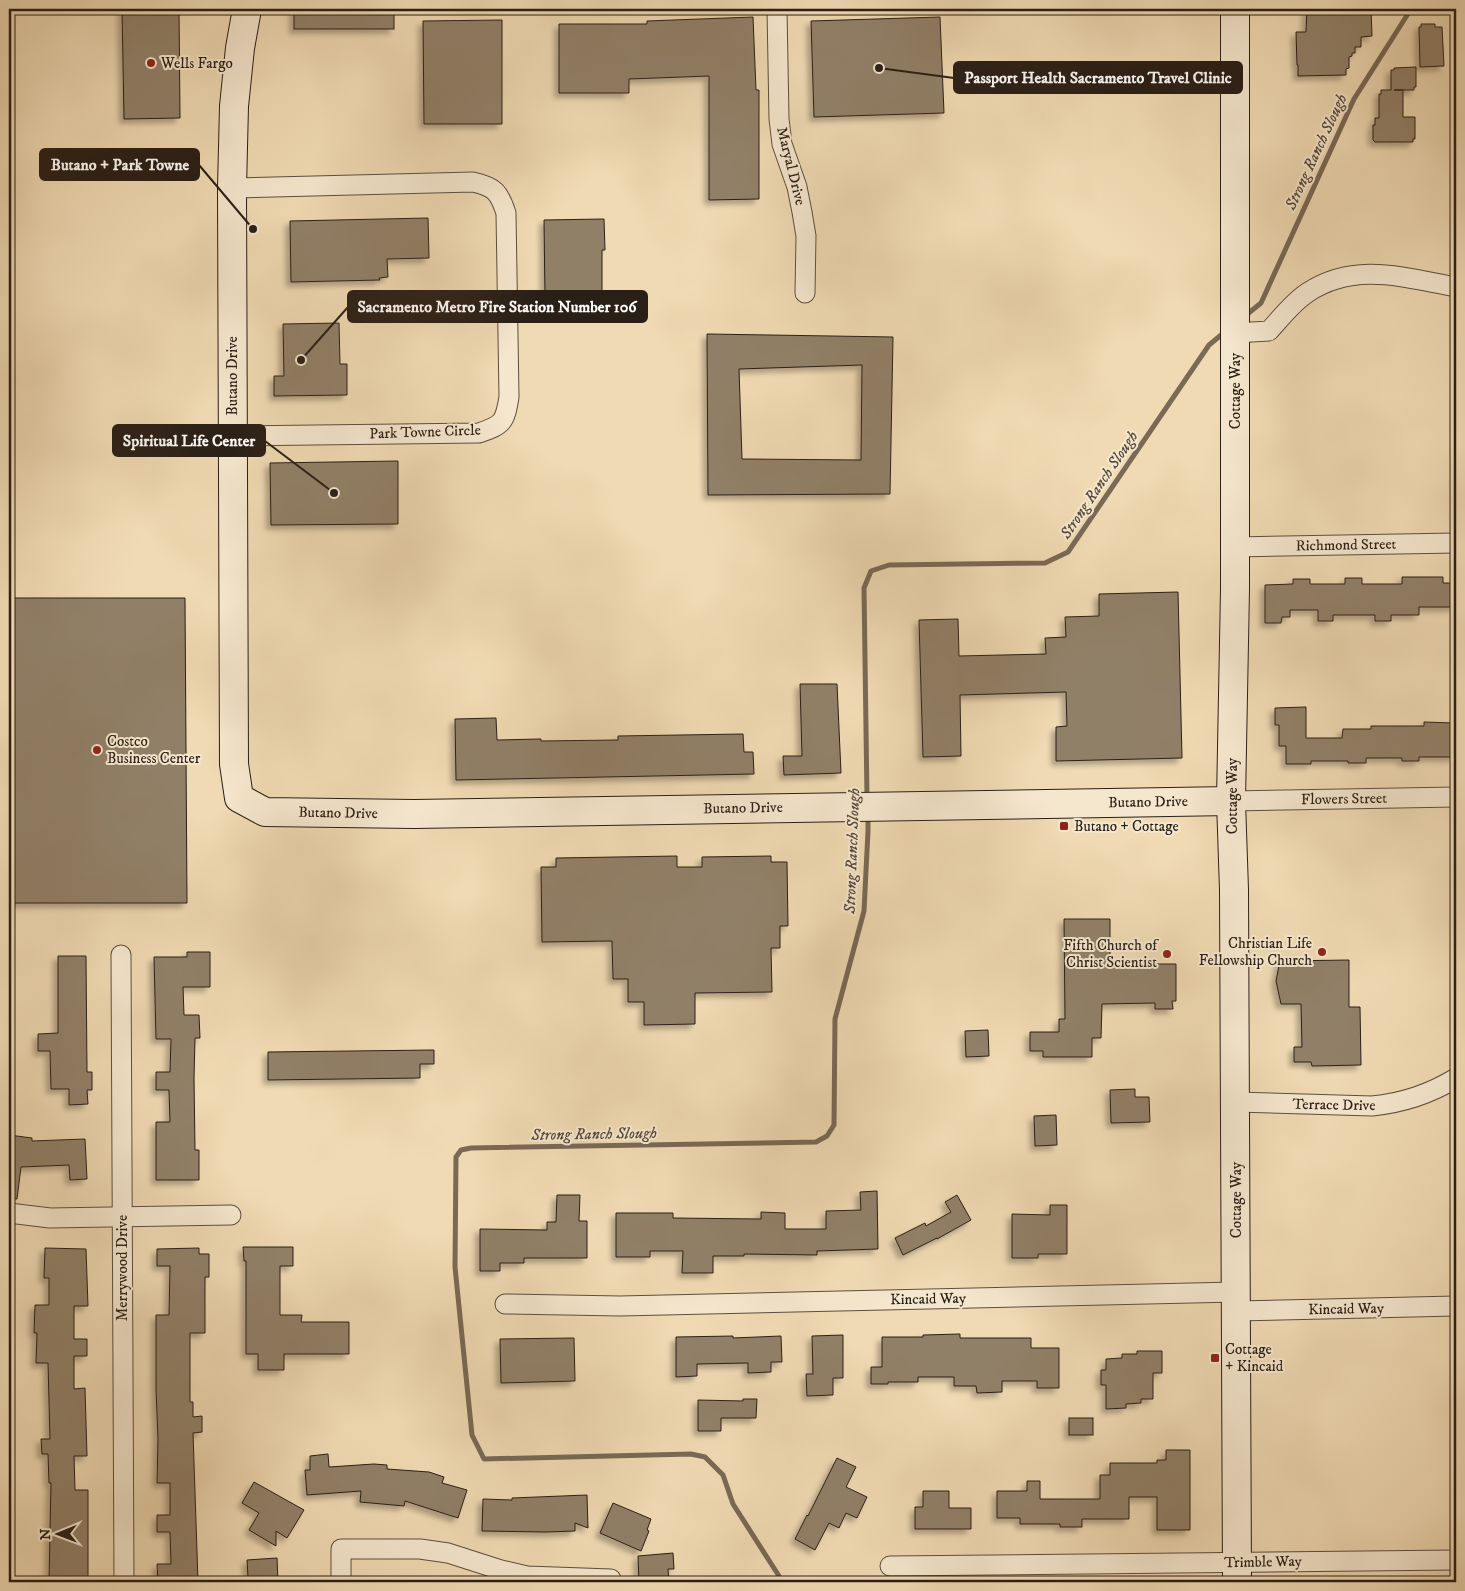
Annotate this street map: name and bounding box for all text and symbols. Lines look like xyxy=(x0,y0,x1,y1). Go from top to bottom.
place label: Wells Fargo xyxy=(160,54,233,73)
marker: Wells Fargo xyxy=(145,57,157,69)
callout: Passport Health Sacramento Travel Clinic xyxy=(954,62,1242,93)
text: Passport Health Sacramento Travel Clinic xyxy=(964,68,1232,88)
water label: Strong Ranch Slough xyxy=(1280,91,1352,214)
street label: Maryal Drive xyxy=(772,125,810,207)
callout: Butano + Park Towne xyxy=(40,149,199,180)
text: Butano + Park Towne xyxy=(51,155,190,175)
callout: Sacramento Metro Fire Station Number 106 xyxy=(348,291,647,322)
text: Sacramento Metro Fire Station Number 106 xyxy=(357,297,638,317)
street label: Butano Drive xyxy=(223,336,242,416)
street label: Cottage Way xyxy=(1226,352,1245,429)
street label: Park Towne Circle xyxy=(369,421,481,443)
callout: Spiritual Life Center xyxy=(113,425,265,456)
water label: Strong Ranch Slough xyxy=(1055,427,1142,544)
text: Spiritual Life Center xyxy=(123,431,256,451)
street label: Richmond Street xyxy=(1296,535,1397,555)
place label: Costco Business Center xyxy=(107,732,201,768)
marker: Costco Business Center xyxy=(91,744,103,756)
street label: Cottage Way xyxy=(1223,757,1242,834)
water label: Strong Ranch Slough xyxy=(840,788,864,915)
street label: Flowers Street xyxy=(1301,789,1387,809)
street label: Butano Drive xyxy=(1108,792,1188,812)
street label: Butano Drive xyxy=(703,798,783,818)
street label: Butano Drive xyxy=(298,803,378,823)
place label: Butano + Cottage xyxy=(1074,817,1179,836)
marker: Butano + Cottage xyxy=(1058,820,1070,832)
place label: Christian Life Fellowship Church xyxy=(1199,934,1312,970)
place label: Fifth Church of Christ Scientist xyxy=(1063,936,1159,972)
marker: Christian Life Fellowship Church xyxy=(1316,946,1328,958)
marker: Fifth Church of Christ Scientist xyxy=(1161,948,1173,960)
street label: Terrace Drive xyxy=(1292,1095,1376,1115)
water label: Strong Ranch Slough xyxy=(530,1123,657,1145)
street label: Cottage Way xyxy=(1227,1161,1246,1238)
street label: Merrywood Drive xyxy=(113,1215,132,1321)
street label: Kincaid Way xyxy=(890,1289,967,1309)
street label: Kincaid Way xyxy=(1308,1299,1385,1319)
place label: Cottage + Kincaid xyxy=(1225,1340,1284,1376)
marker: Cottage + Kincaid xyxy=(1209,1352,1221,1364)
north arrow xyxy=(32,1508,82,1558)
text: N xyxy=(37,1528,55,1540)
street label: Trimble Way xyxy=(1224,1552,1303,1572)

